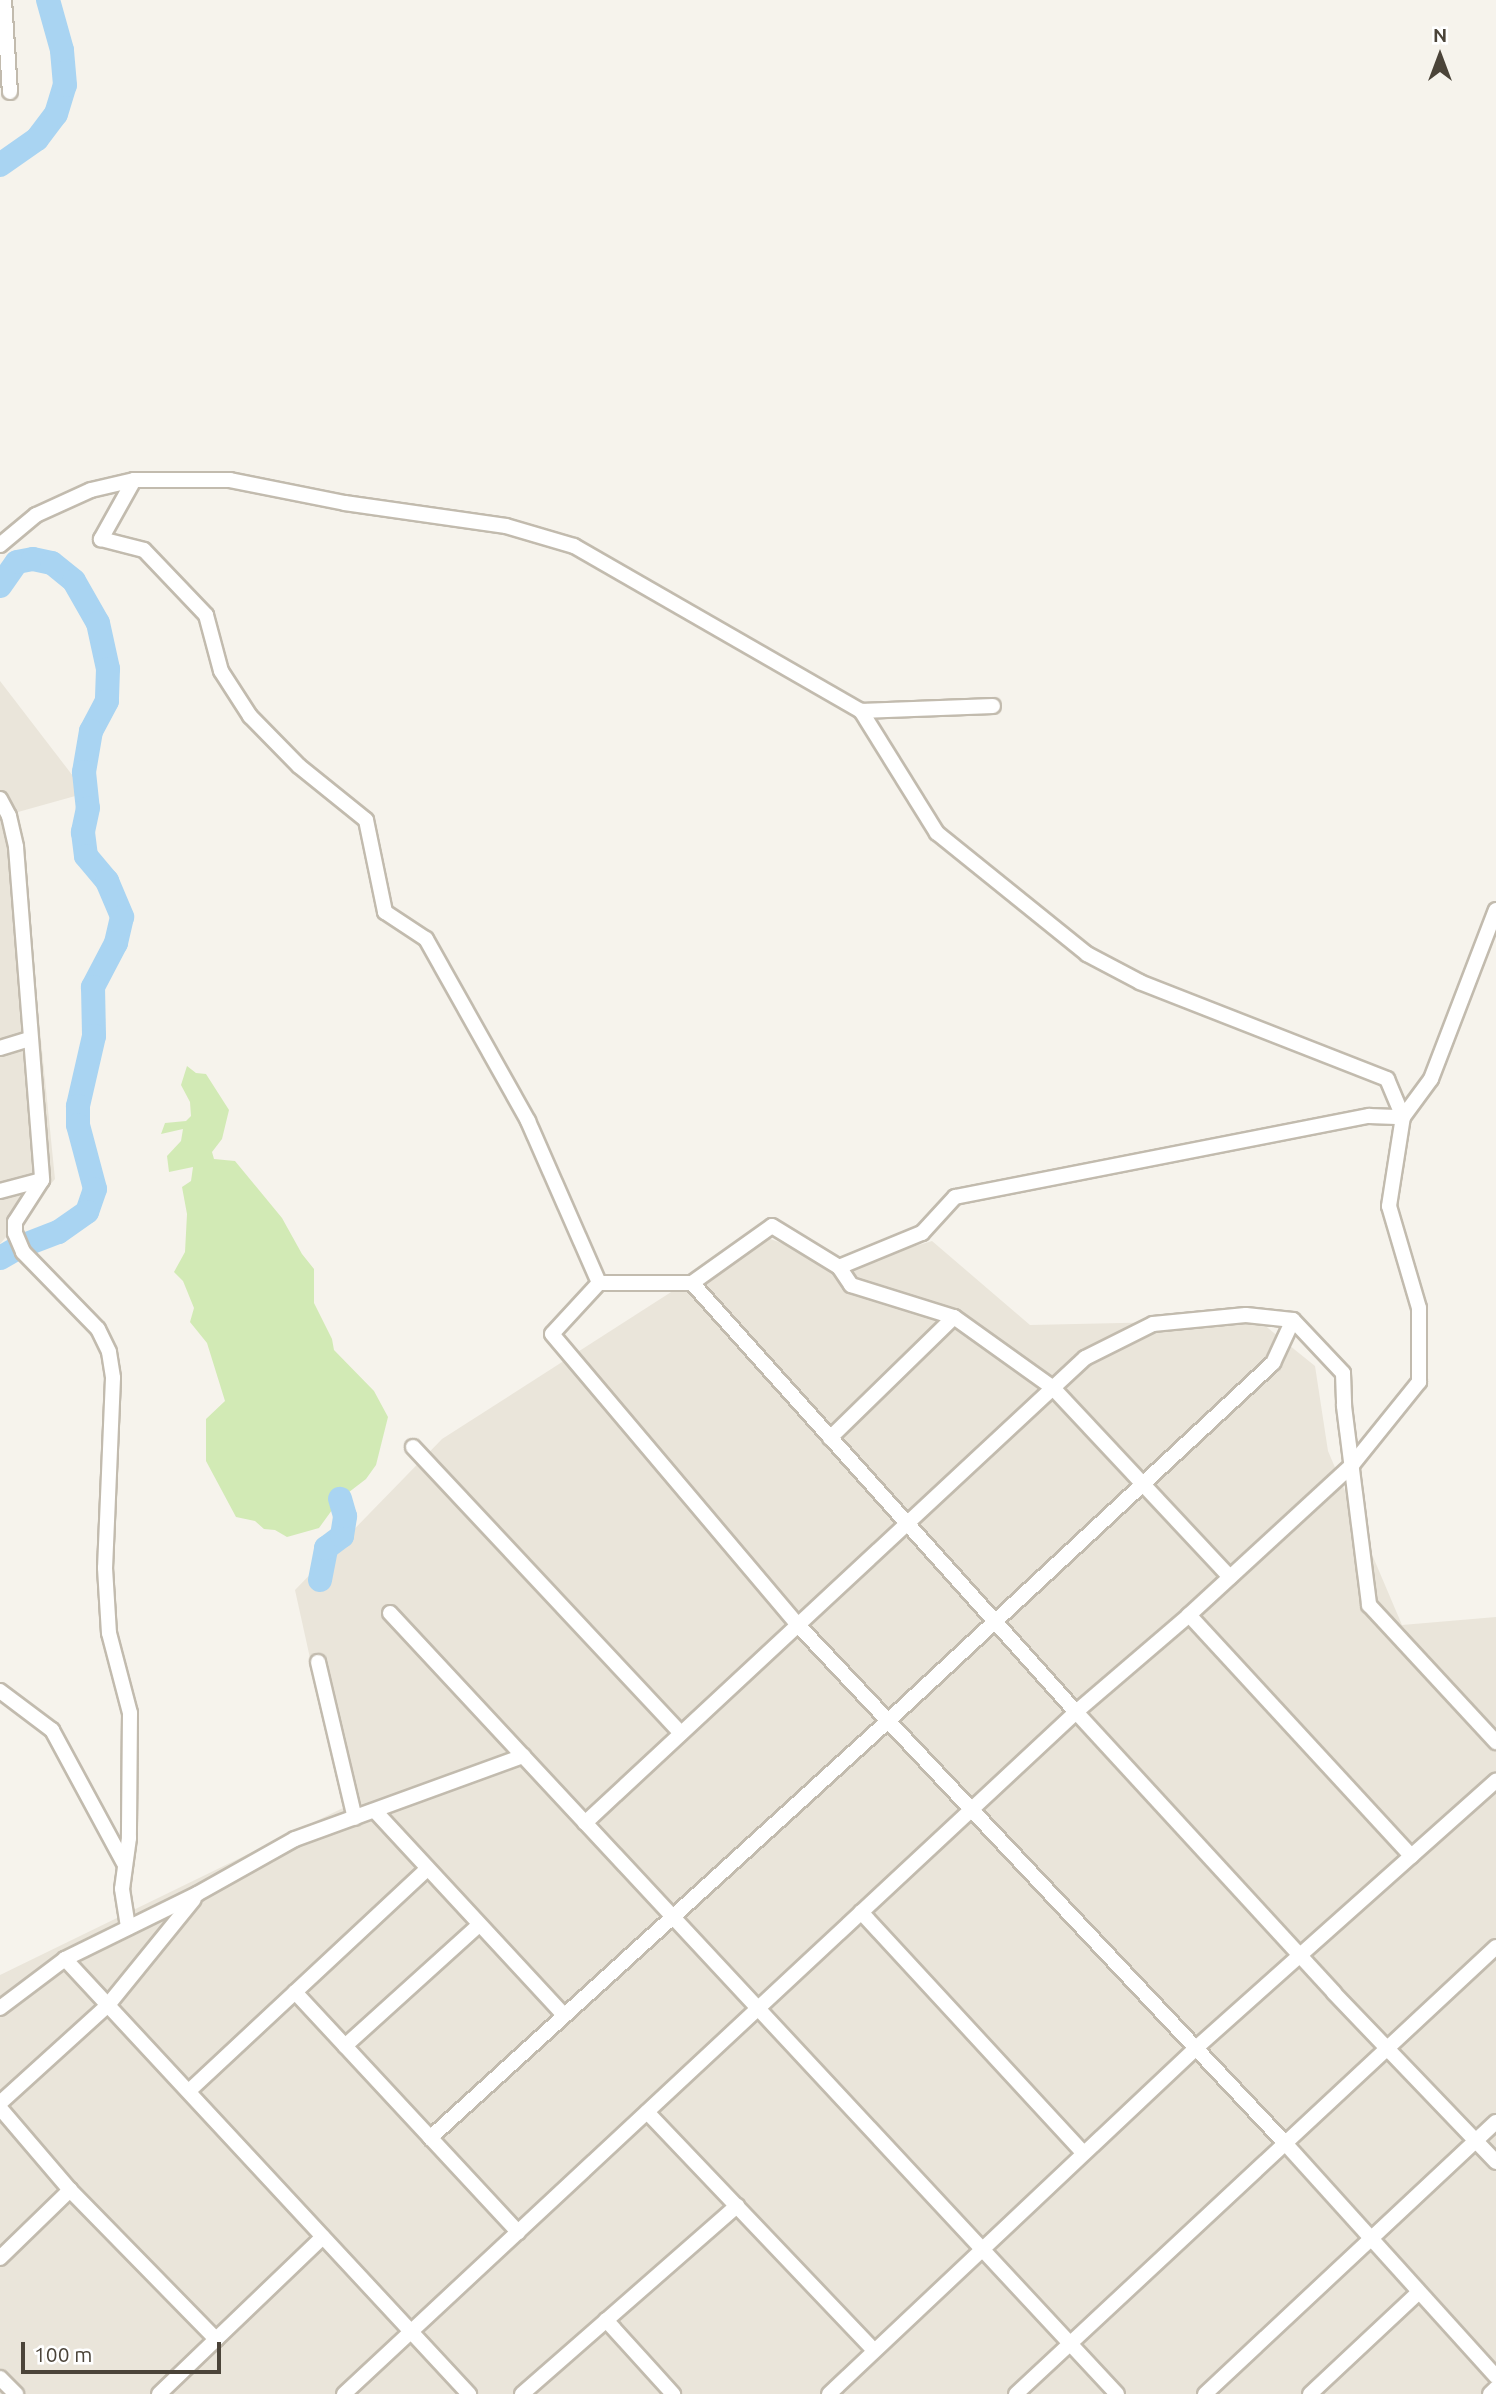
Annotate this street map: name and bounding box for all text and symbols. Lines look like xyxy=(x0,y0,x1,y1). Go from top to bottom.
north arrow xyxy=(1405,21,1475,91)
text: N xyxy=(1433,24,1447,46)
scale bar xyxy=(24,2328,224,2372)
text: 100 m xyxy=(34,2342,92,2366)

